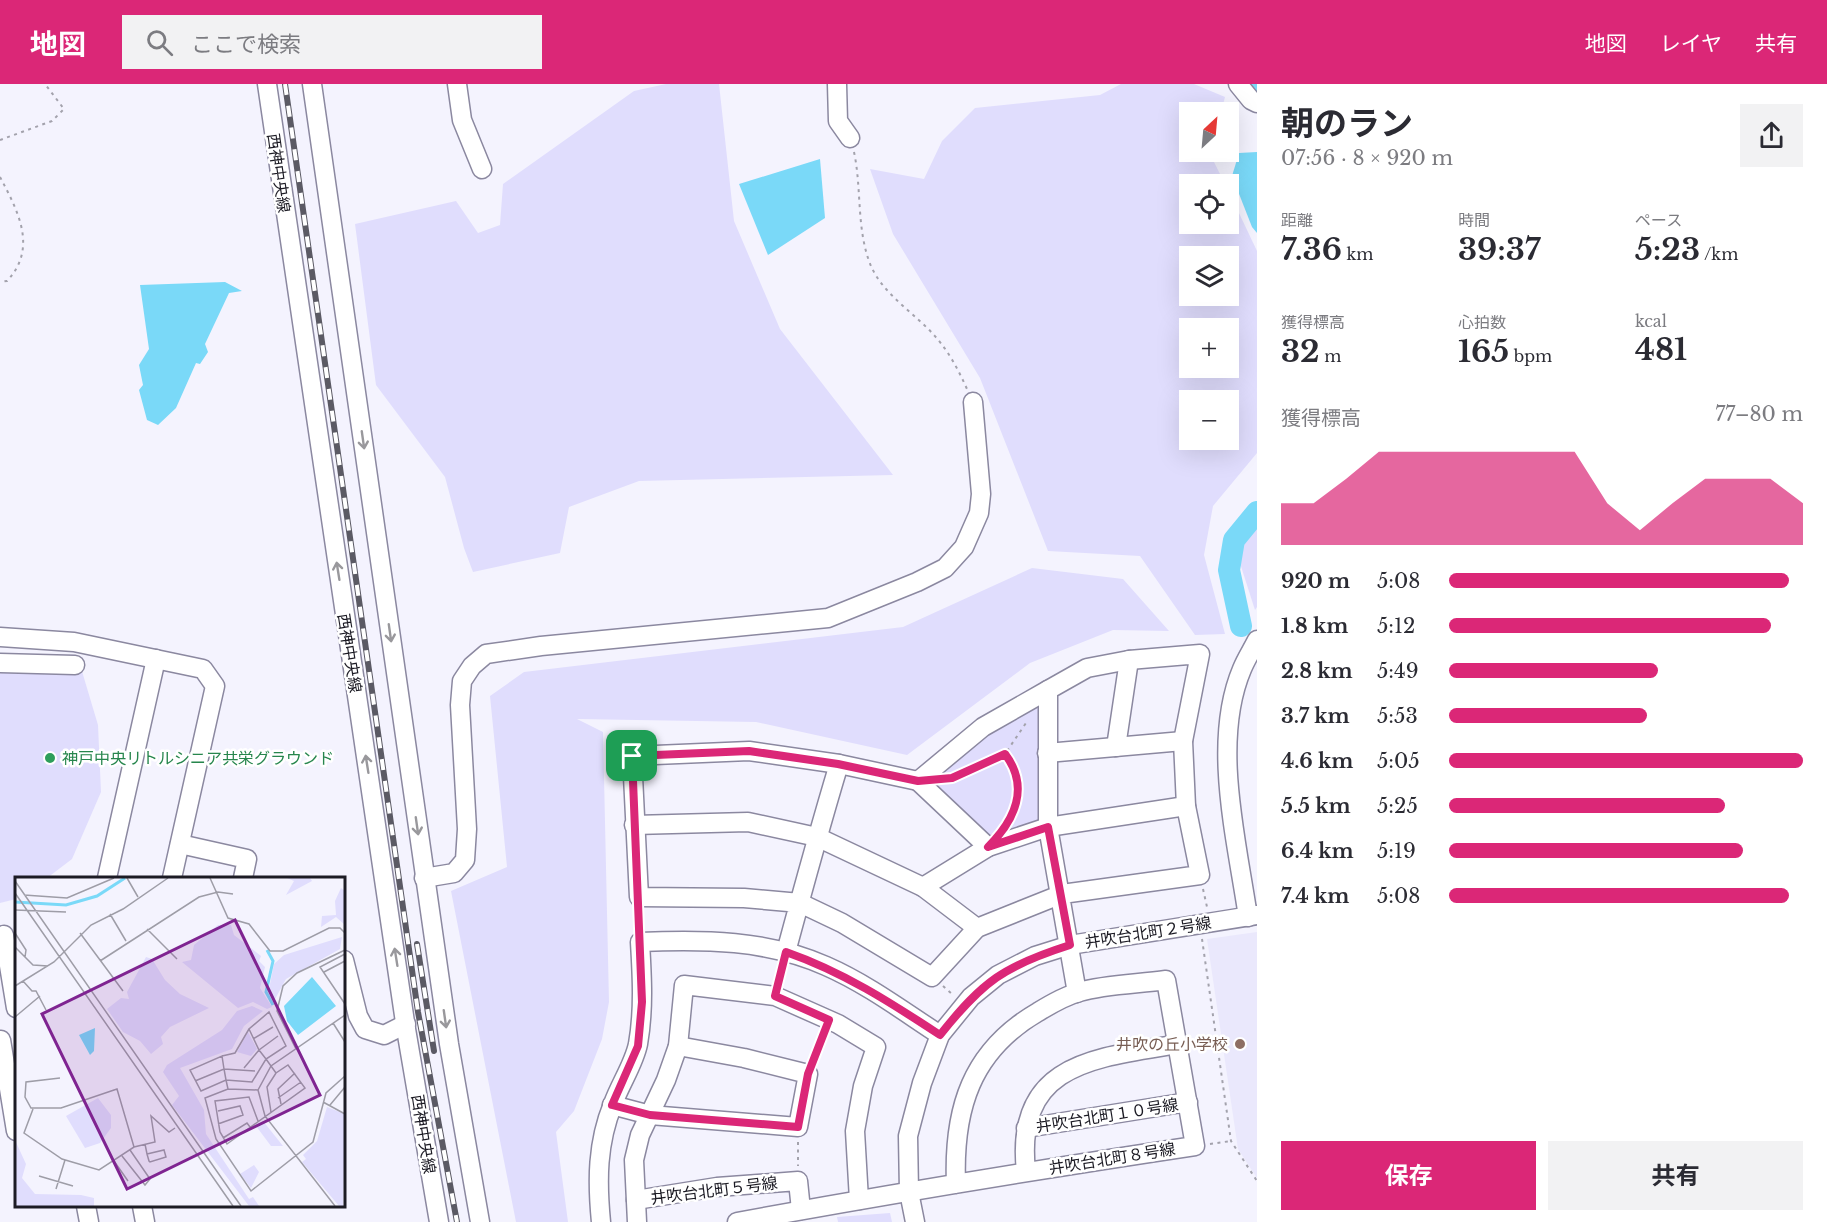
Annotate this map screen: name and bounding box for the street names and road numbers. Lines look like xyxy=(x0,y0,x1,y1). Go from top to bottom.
street label: 西神中央線 xyxy=(264,132,294,214)
street label: 西神中央線 xyxy=(334,612,366,694)
street label: 井吹台北町２号線 xyxy=(1083,912,1213,952)
street label: 西神中央線 xyxy=(408,1093,440,1175)
street label: 井吹台北町１０号線 xyxy=(1034,1094,1180,1136)
street label: 井吹台北町８号線 xyxy=(1047,1138,1177,1178)
street label: 井吹台北町５号線 xyxy=(649,1172,779,1208)

